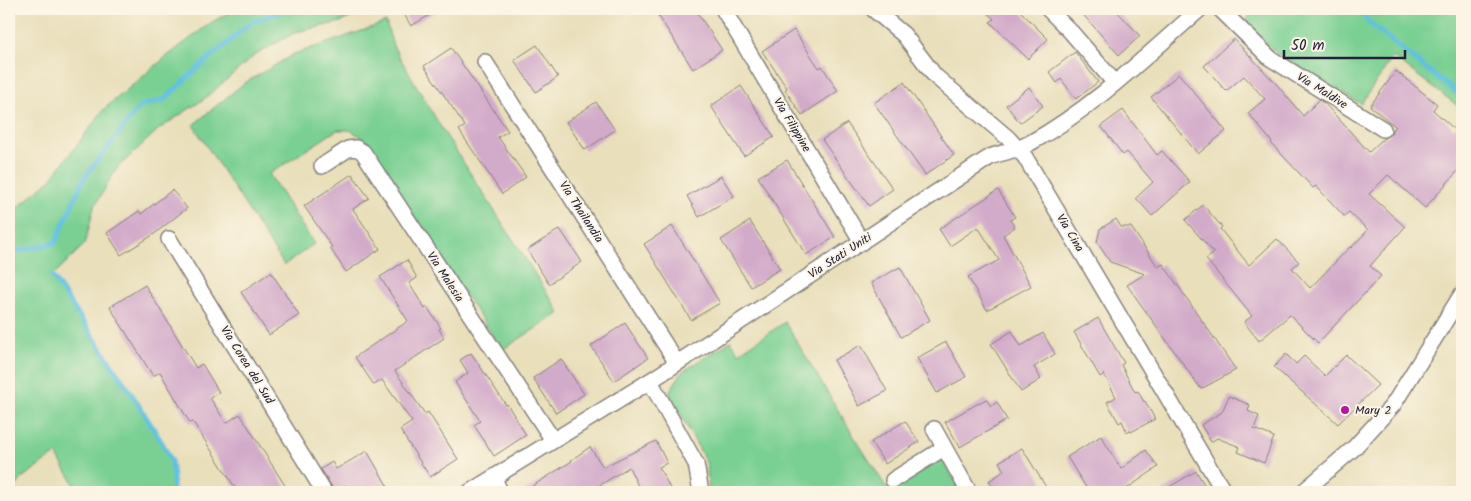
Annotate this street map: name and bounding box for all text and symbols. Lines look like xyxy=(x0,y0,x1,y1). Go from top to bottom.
scale bar xyxy=(1284,28,1405,60)
text: 50 m xyxy=(1291,34,1325,58)
street label: Via Maldive xyxy=(1293,68,1352,114)
street label: Via Filippine xyxy=(768,94,816,156)
street label: Via Thailandia xyxy=(554,177,608,247)
street label: Via Cina xyxy=(1051,210,1089,256)
street label: Via Stati Uniti xyxy=(804,228,877,284)
street label: Via Malesia xyxy=(422,248,469,306)
street label: Via Corea del Sud xyxy=(215,322,279,409)
place label: Mary 2 xyxy=(1355,401,1392,420)
marker: Mary 2 xyxy=(1339,404,1351,416)

